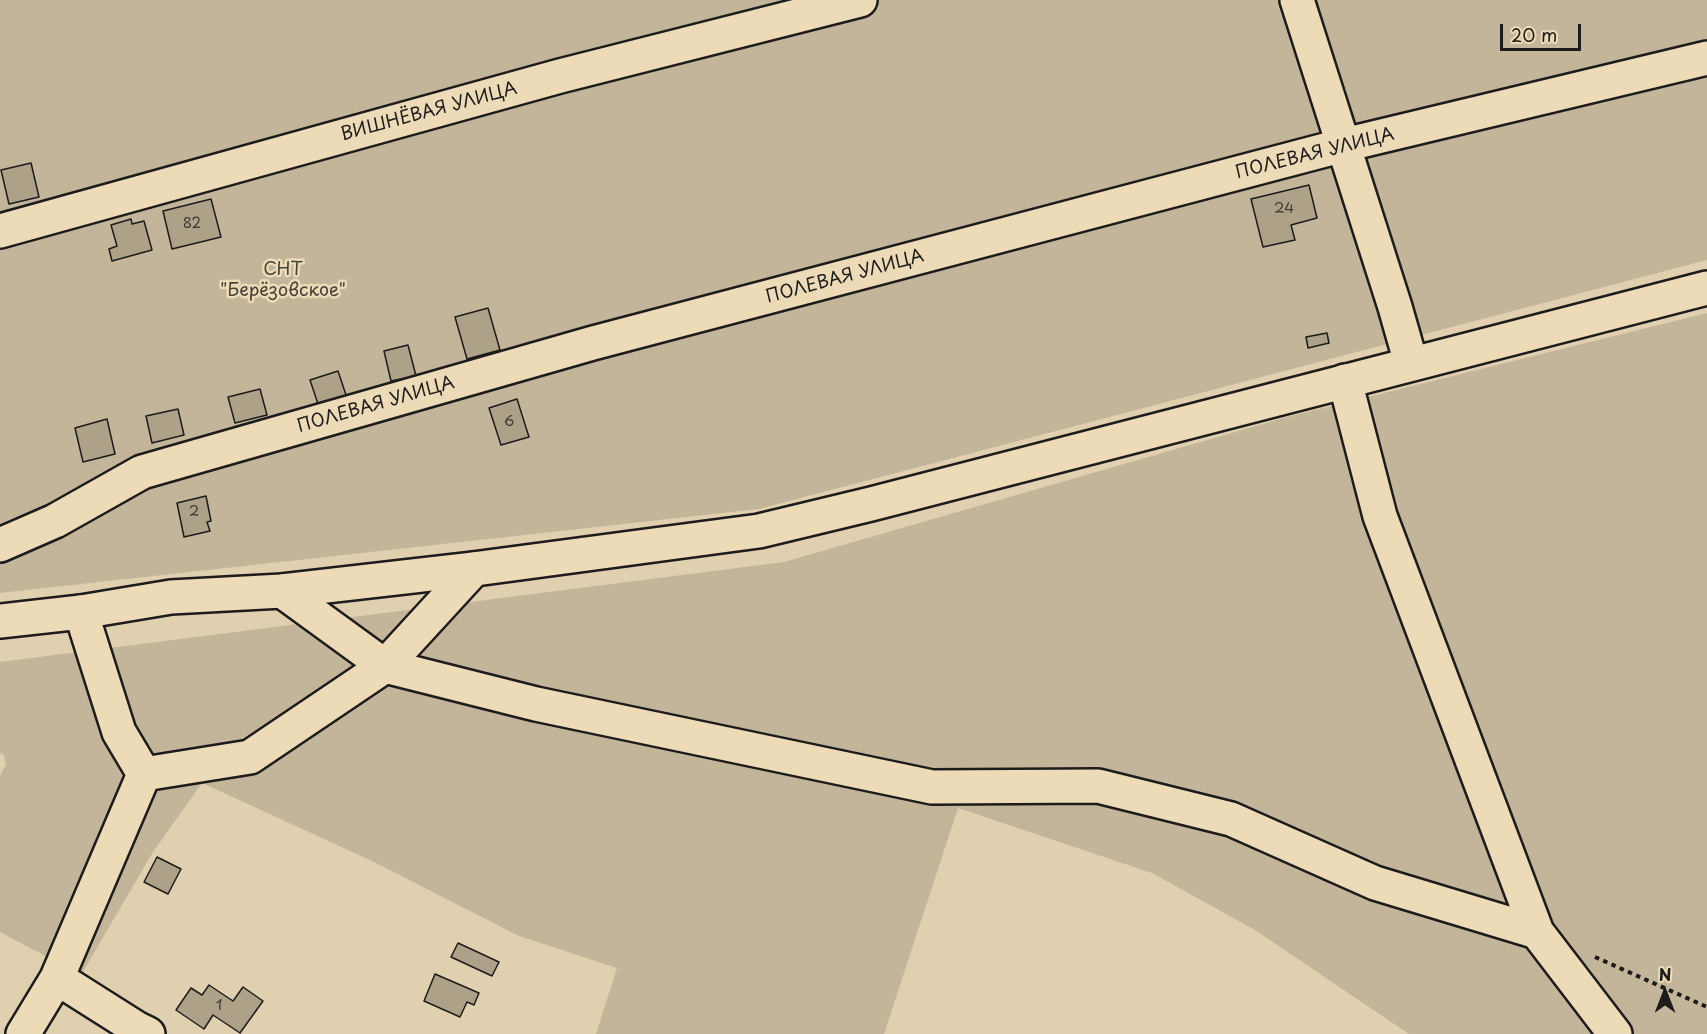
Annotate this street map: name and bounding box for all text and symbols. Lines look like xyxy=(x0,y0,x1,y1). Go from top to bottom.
scale bar xyxy=(1503,12,1584,50)
text: 20 m xyxy=(1511,21,1557,48)
street label: ВИШНЁВАЯ УЛИЦА xyxy=(338,78,520,146)
street label: ПОЛЕВАЯ УЛИЦА xyxy=(1234,124,1396,184)
house number: 24 xyxy=(1274,200,1294,218)
house number: 82 xyxy=(183,215,201,233)
street label: ПОЛЕВАЯ УЛИЦА xyxy=(764,246,926,308)
park label: СНТ "Берёзовское" xyxy=(220,259,346,302)
street label: ПОЛЕВАЯ УЛИЦА xyxy=(295,372,457,438)
house number: 6 xyxy=(504,413,514,431)
house number: 2 xyxy=(189,503,199,521)
north arrow xyxy=(1635,962,1695,1022)
text: N xyxy=(1659,962,1671,986)
house number: 1 xyxy=(216,997,222,1015)

